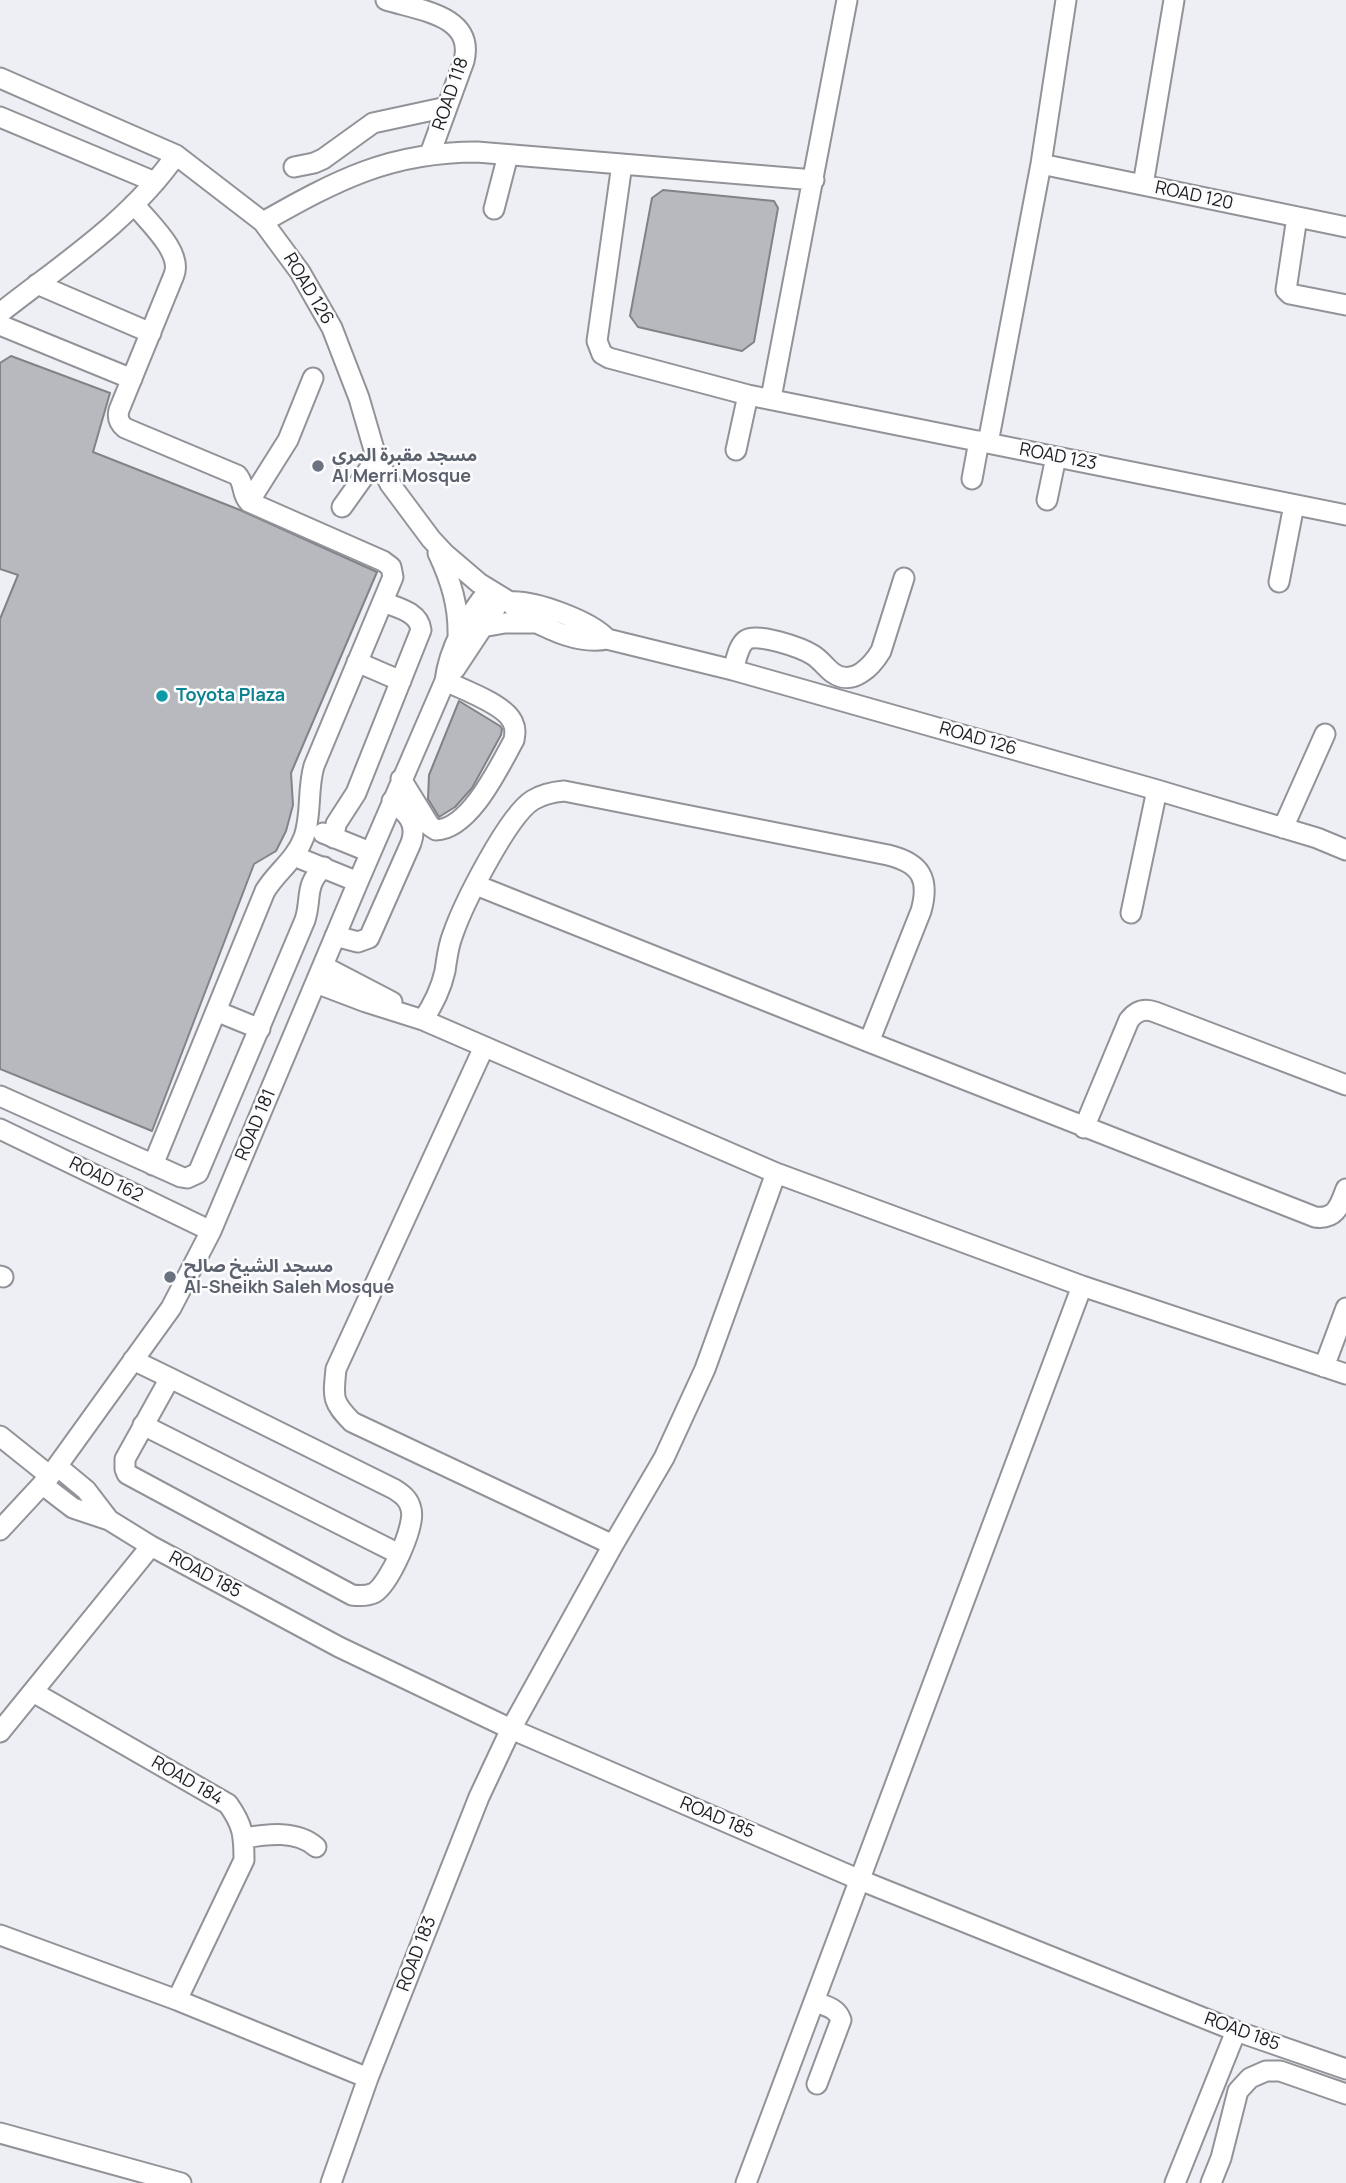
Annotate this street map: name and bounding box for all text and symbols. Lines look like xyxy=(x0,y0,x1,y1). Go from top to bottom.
street label: ROAD 118 xyxy=(428,55,474,133)
street label: ROAD 120 xyxy=(1153,177,1235,215)
street label: ROAD 126 xyxy=(278,249,338,329)
street label: ROAD 123 xyxy=(1017,439,1099,475)
place label: مسجد مقبرة المري Al Merri Mosque xyxy=(332,445,477,488)
marker: مسجد مقبرة المري Al Merri Mosque xyxy=(310,458,326,474)
place label: Toyota Plaza xyxy=(176,685,285,707)
marker: Toyota Plaza xyxy=(154,688,170,704)
street label: ROAD 126 xyxy=(937,718,1019,760)
street label: ROAD 181 xyxy=(231,1086,281,1164)
street label: ROAD 162 xyxy=(66,1153,146,1207)
place label: مسجد الشيخ صالح Al-Sheikh Saleh Mosque xyxy=(184,1256,394,1298)
marker: مسجد الشيخ صالح Al-Sheikh Saleh Mosque xyxy=(162,1269,178,1285)
street label: ROAD 185 xyxy=(165,1547,245,1603)
street label: ROAD 184 xyxy=(147,1752,227,1810)
street label: ROAD 185 xyxy=(676,1793,758,1843)
street label: ROAD 183 xyxy=(393,1913,441,1995)
street label: ROAD 185 xyxy=(1201,2008,1283,2056)

